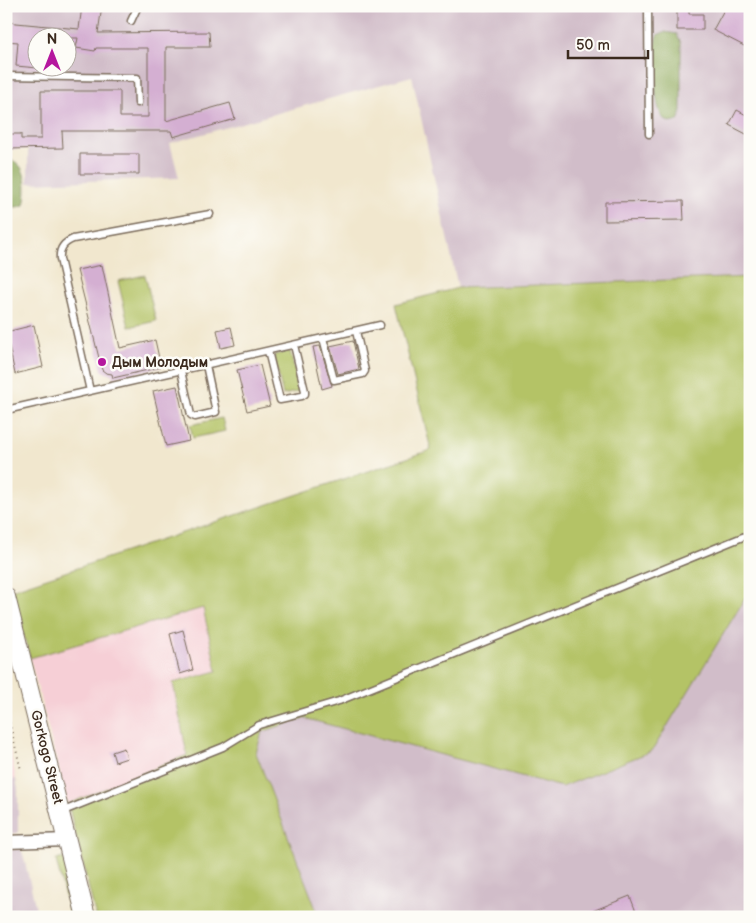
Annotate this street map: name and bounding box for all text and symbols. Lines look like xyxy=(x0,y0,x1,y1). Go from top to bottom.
north arrow xyxy=(28,28,78,78)
scale bar xyxy=(568,28,648,60)
text: N xyxy=(47,31,57,48)
text: 50 m xyxy=(576,36,610,55)
place label: Дым Молодым xyxy=(112,354,208,371)
marker: Дым Молодым xyxy=(96,356,108,368)
street label: Gorkogo Street xyxy=(27,708,67,806)

